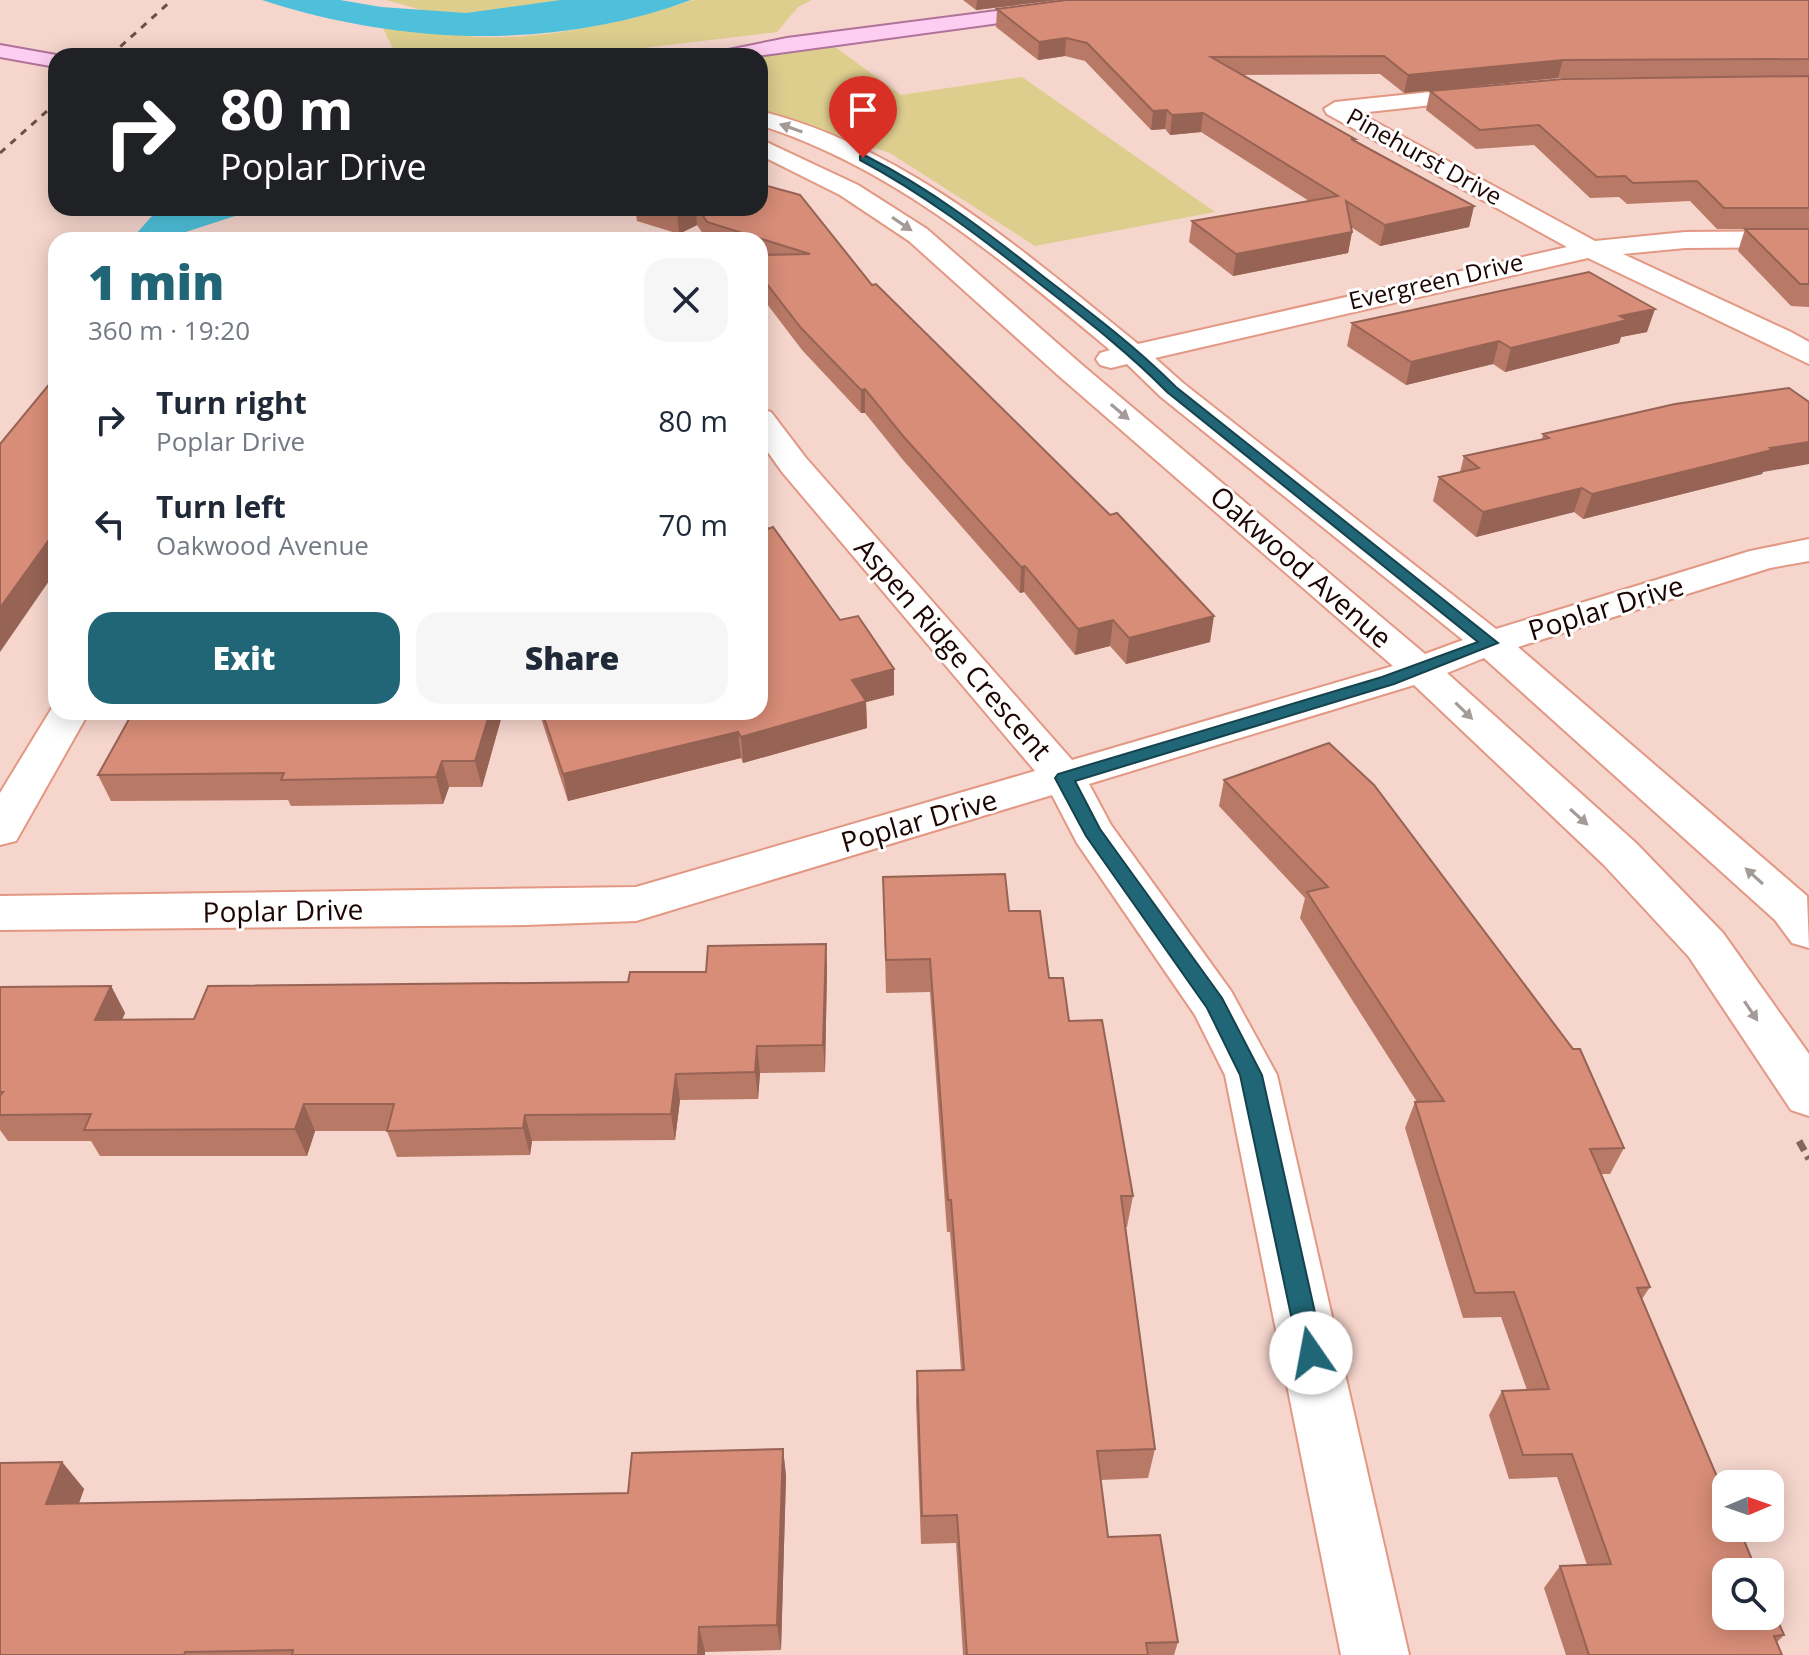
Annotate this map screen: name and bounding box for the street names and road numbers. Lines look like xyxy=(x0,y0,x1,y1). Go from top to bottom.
street label: Pinehurst Drive xyxy=(1341,99,1508,212)
street label: Evergreen Drive xyxy=(1345,244,1526,317)
street label: Oakwood Avenue xyxy=(1203,477,1401,656)
street label: Aspen Ridge Crescent xyxy=(847,529,1061,767)
street label: Poplar Drive xyxy=(1523,565,1688,649)
street label: Poplar Drive xyxy=(836,780,1001,860)
street label: Poplar Drive xyxy=(202,890,364,930)

